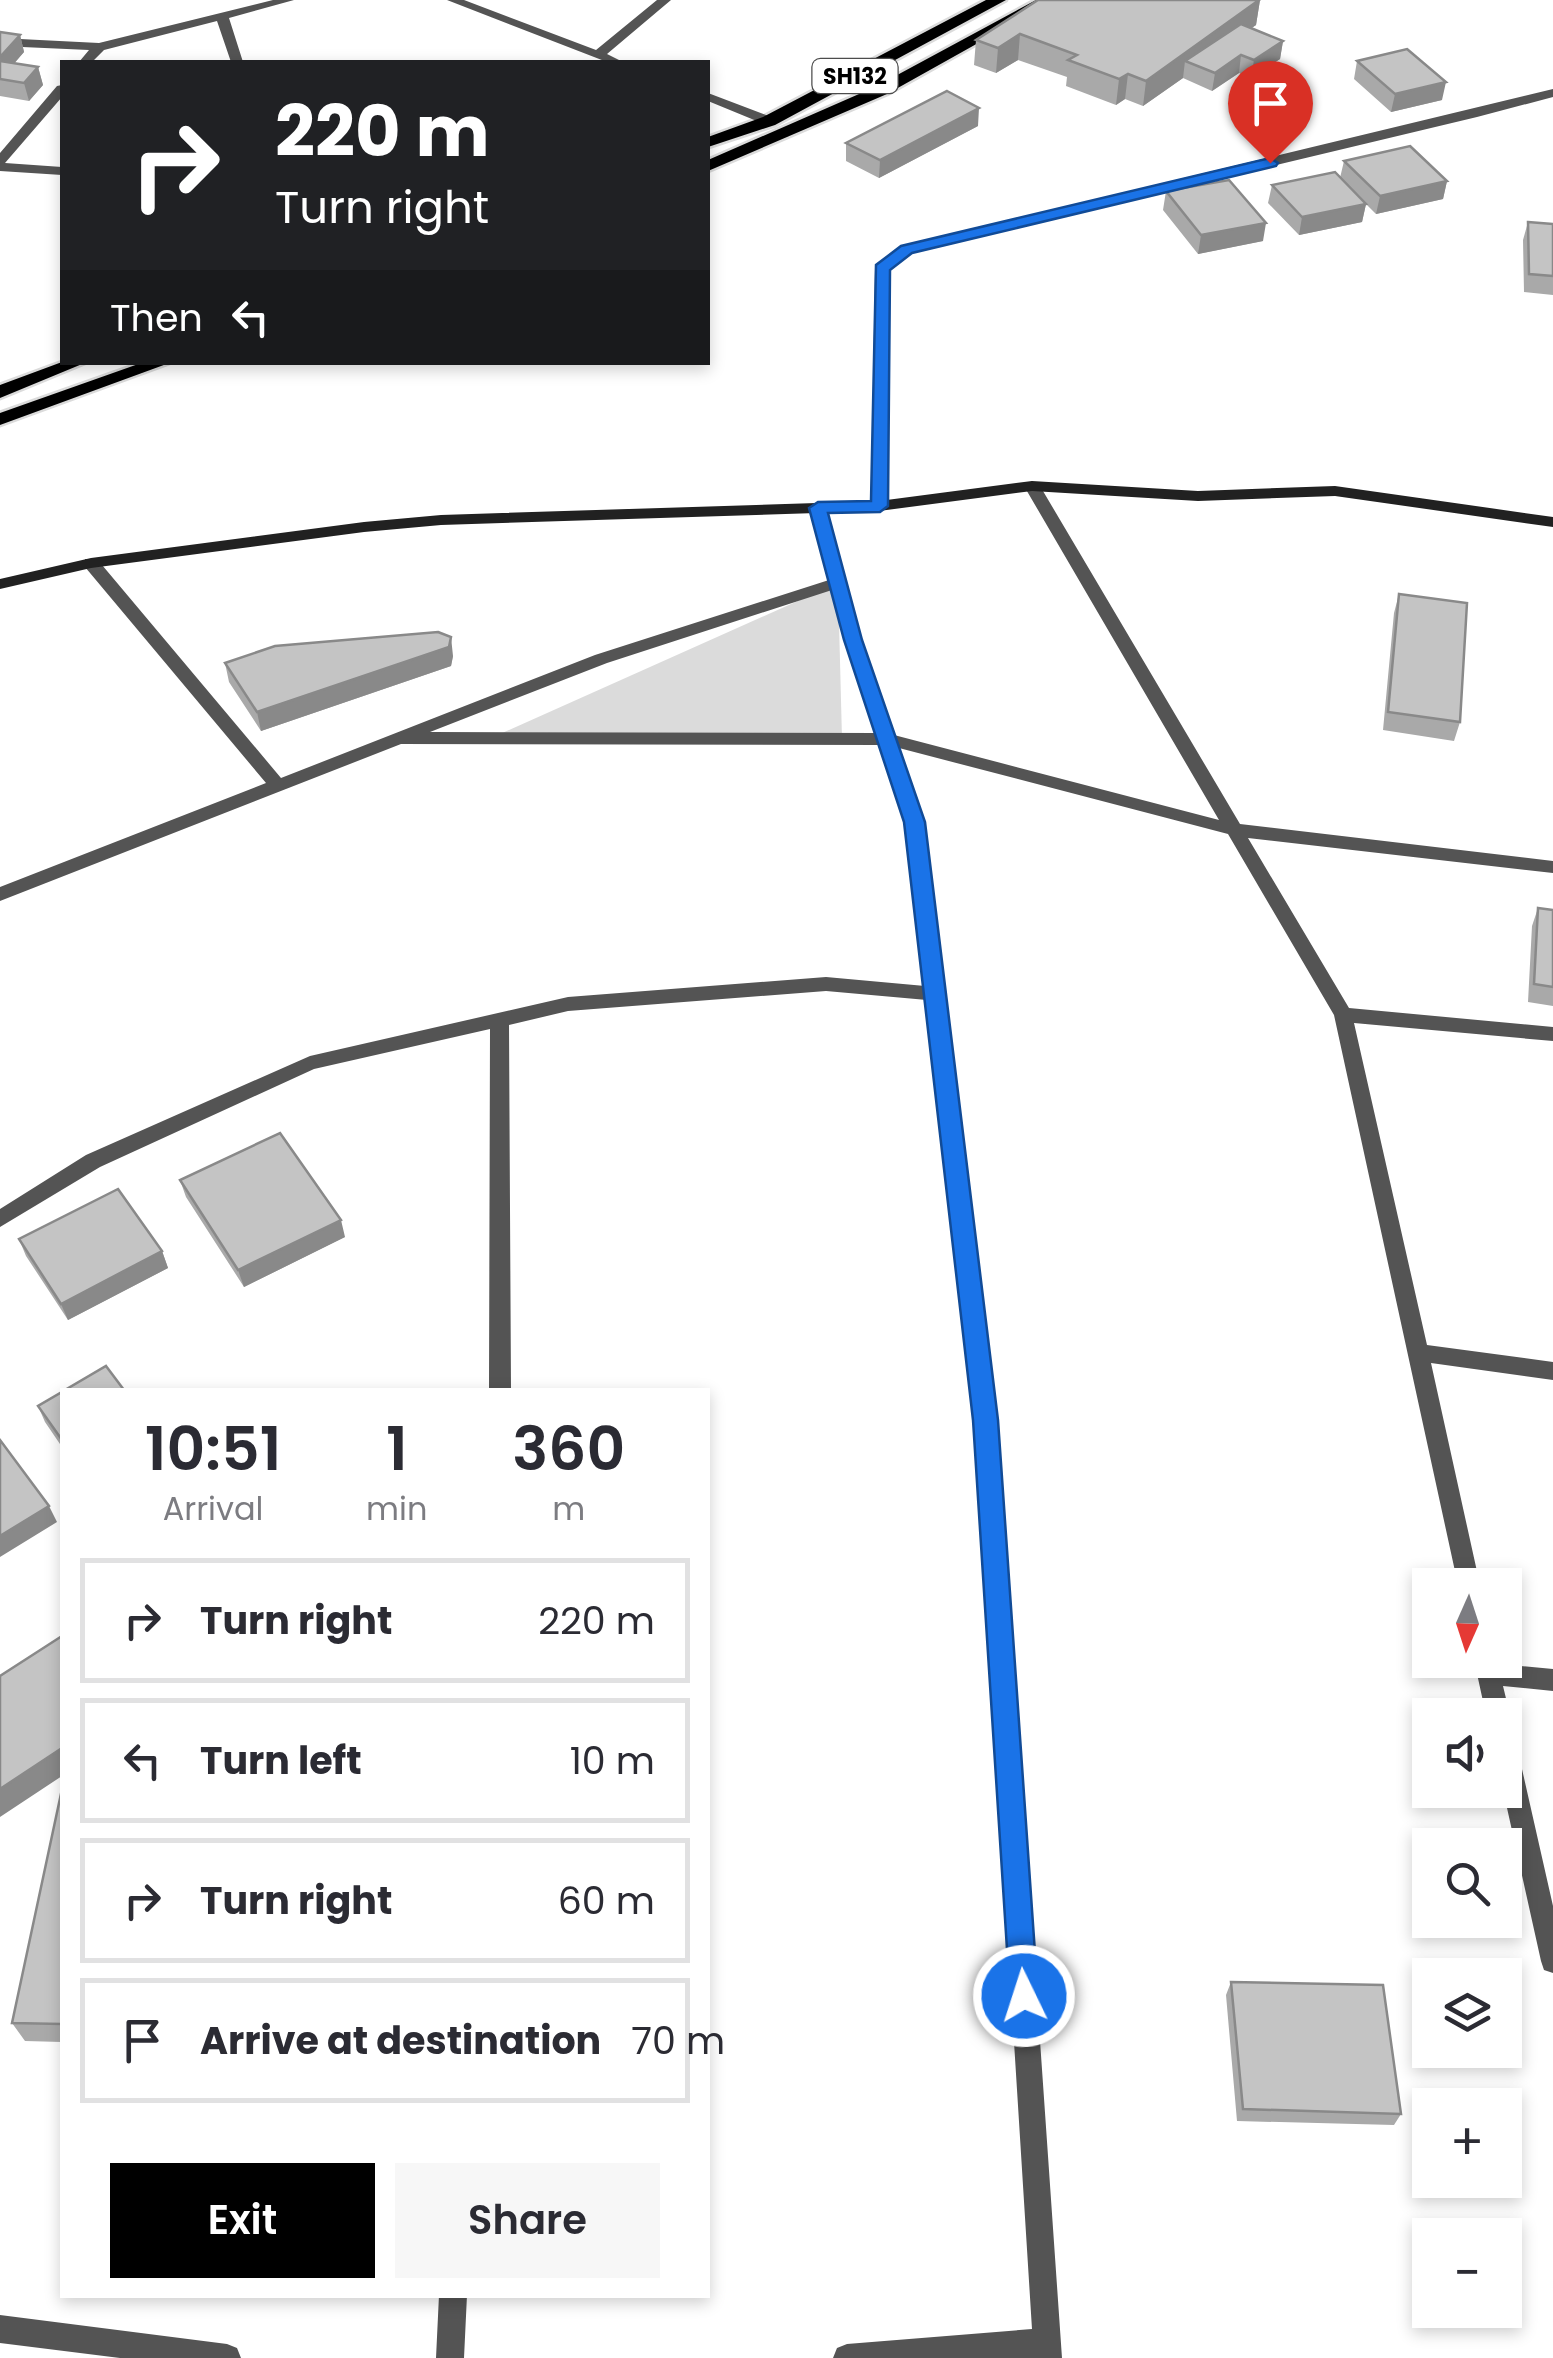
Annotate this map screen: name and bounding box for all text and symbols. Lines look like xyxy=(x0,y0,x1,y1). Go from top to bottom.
road number: SH132 xyxy=(812,59,898,93)
pin xyxy=(1228,61,1313,164)
icon: arrive xyxy=(1243,76,1298,131)
text: 220 m xyxy=(275,82,490,181)
icon: right xyxy=(110,100,240,230)
text: Turn right xyxy=(275,176,489,239)
icon: left xyxy=(223,290,278,345)
text: Then xyxy=(110,291,203,344)
text: 10:51 xyxy=(145,1407,281,1491)
text: 1 xyxy=(386,1407,408,1491)
text: 360 xyxy=(512,1407,625,1491)
text: Arrival xyxy=(163,1486,263,1531)
text: min xyxy=(366,1486,427,1531)
text: m xyxy=(552,1486,585,1531)
north arrow xyxy=(1412,1568,1522,1678)
map controls xyxy=(1412,1568,1522,2328)
icon: right xyxy=(115,1593,170,1648)
text: Turn right xyxy=(200,1594,392,1647)
text: 220 m xyxy=(538,1594,655,1647)
button: sound xyxy=(1412,1698,1522,1808)
icon: left xyxy=(115,1733,170,1788)
text: Turn left xyxy=(200,1734,362,1787)
text: 10 m xyxy=(570,1734,655,1787)
button: search xyxy=(1412,1828,1522,1938)
icon: right xyxy=(115,1873,170,1928)
text: Turn right xyxy=(200,1874,392,1927)
text: 60 m xyxy=(558,1874,655,1927)
position arrow xyxy=(972,1944,1076,2048)
button: layers xyxy=(1412,1958,1522,2068)
icon: arrive xyxy=(115,2013,170,2068)
text: Arrive at destination xyxy=(200,2014,601,2067)
text: 70 m xyxy=(631,2014,725,2067)
button: + xyxy=(1412,2088,1522,2198)
button: Exit xyxy=(110,2163,375,2278)
button: Share xyxy=(395,2163,660,2278)
button: − xyxy=(1412,2218,1522,2328)

